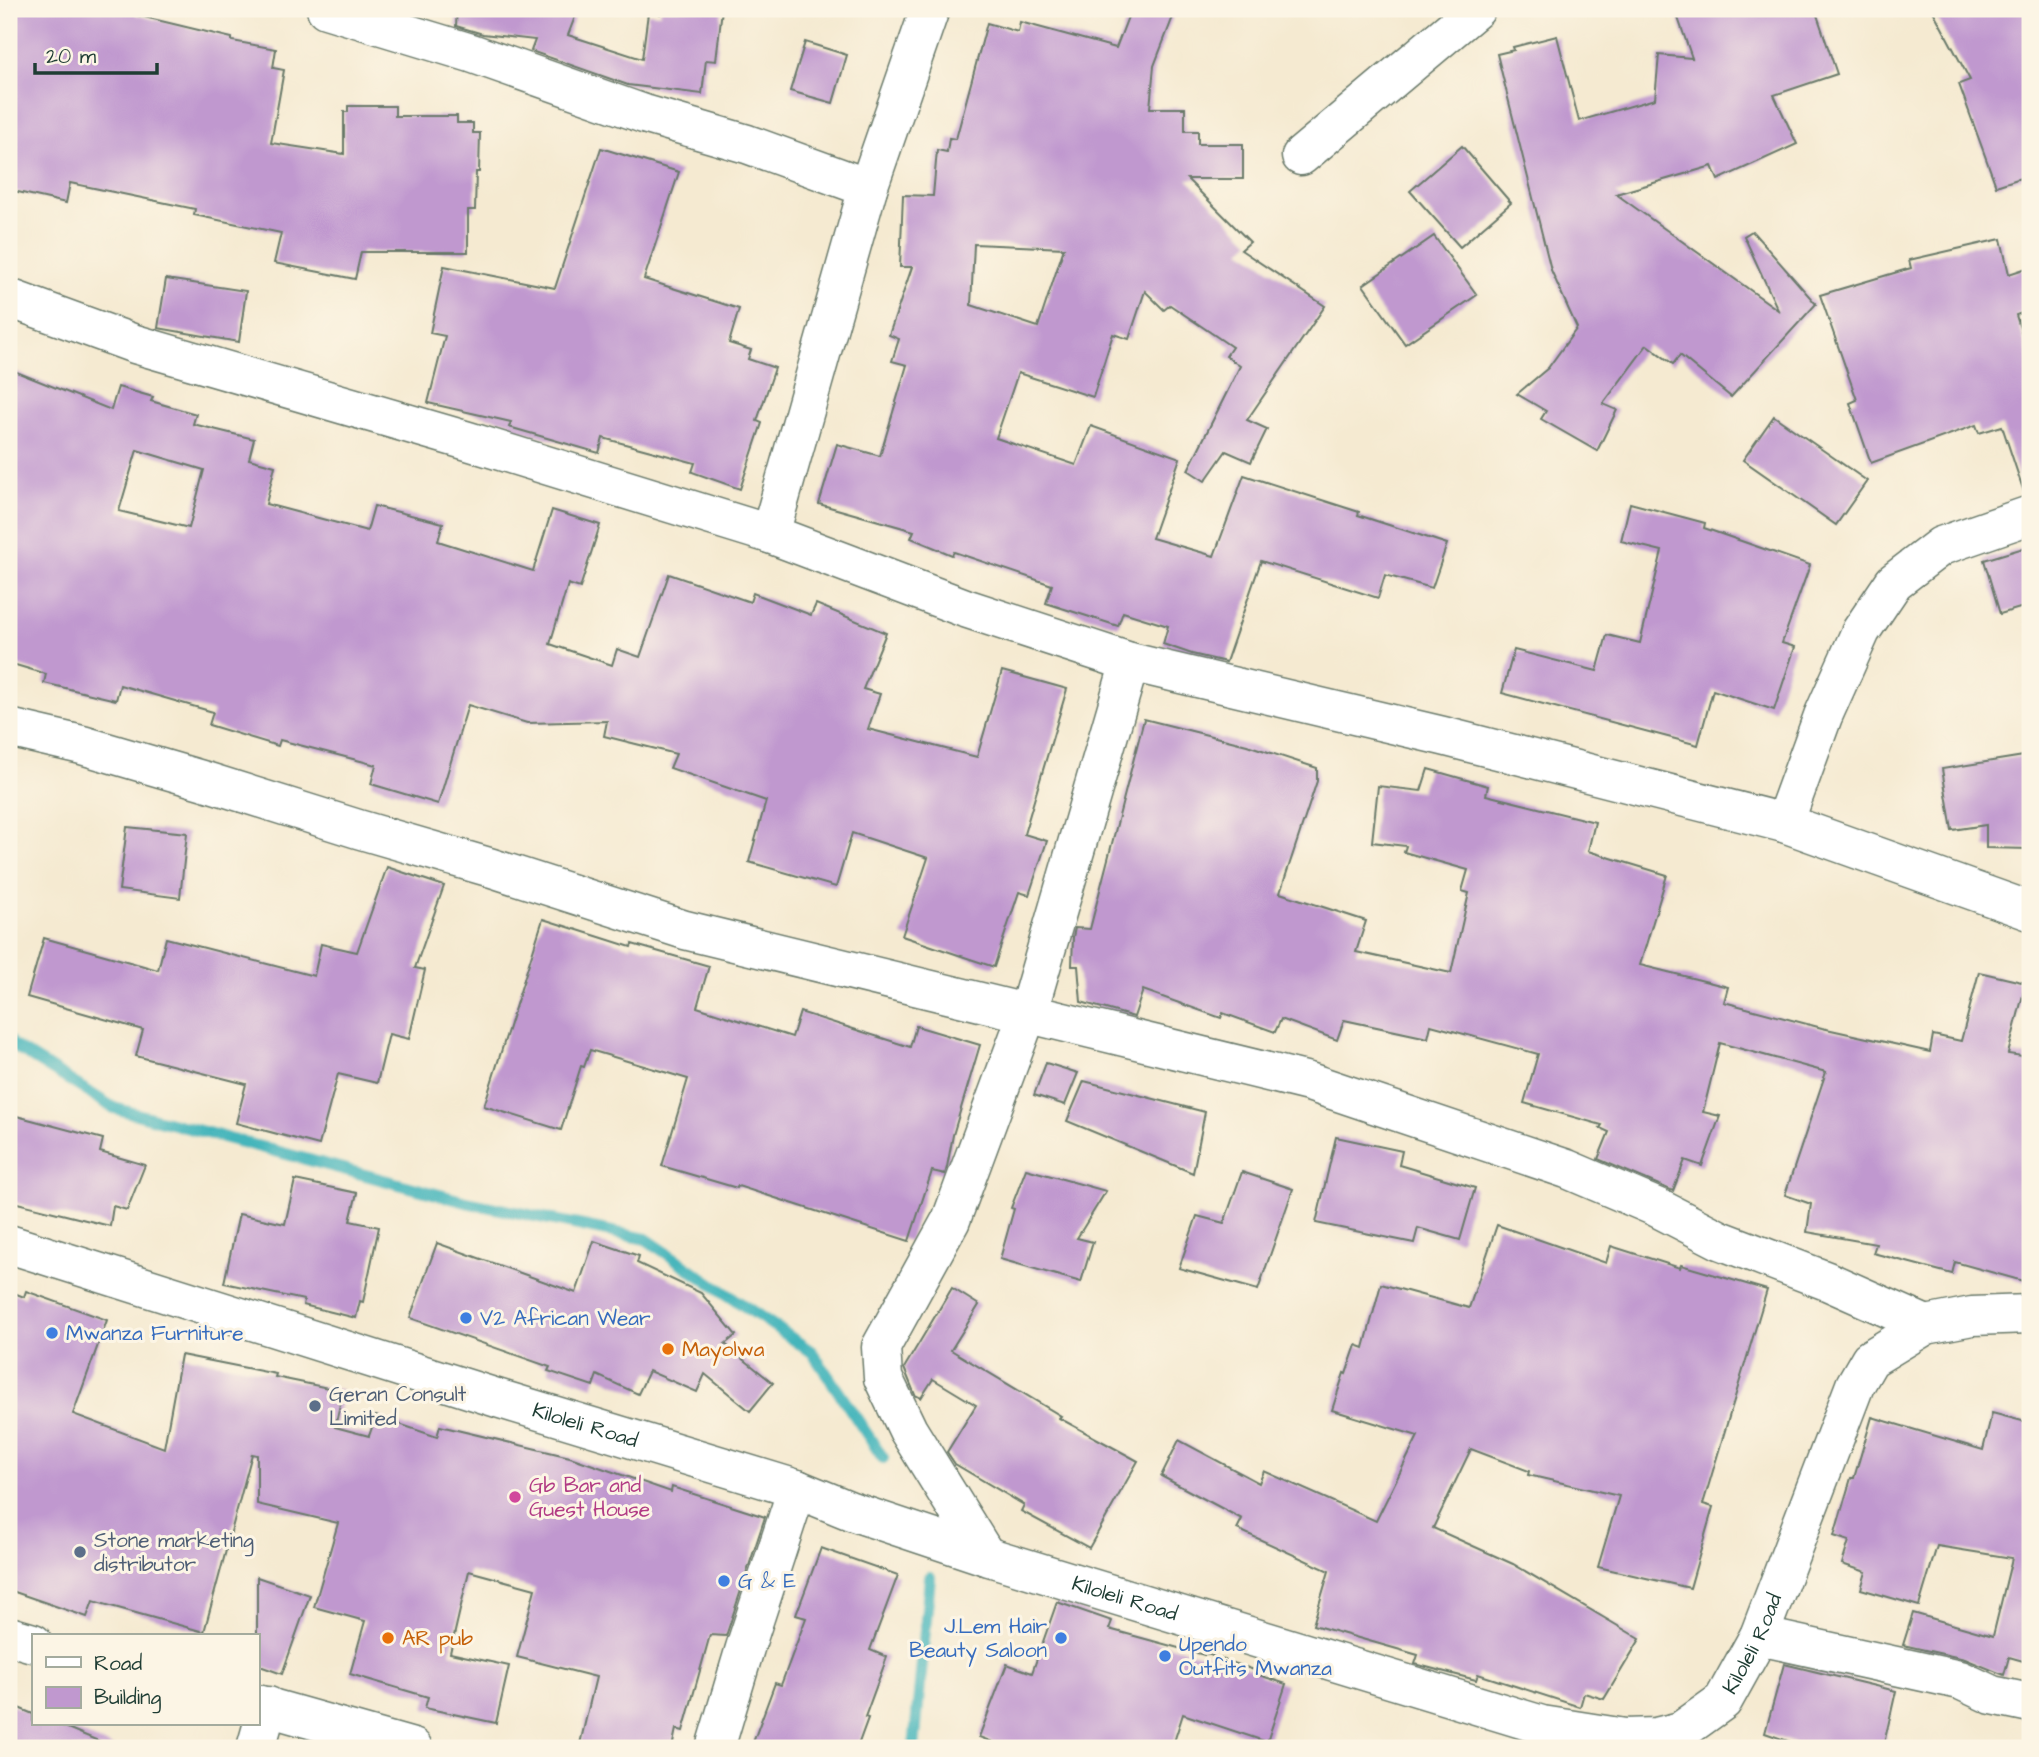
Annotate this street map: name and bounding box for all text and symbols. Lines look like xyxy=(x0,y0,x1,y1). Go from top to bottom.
scale bar xyxy=(35,32,158,76)
text: 20 m xyxy=(46,42,97,71)
place label: V2 African Wear xyxy=(480,1304,651,1333)
marker: V2 African Wear xyxy=(458,1310,474,1326)
place label: Mwanza Furniture xyxy=(66,1319,244,1348)
marker: Mwanza Furniture xyxy=(44,1325,60,1341)
place label: Mayolwa xyxy=(682,1335,765,1366)
marker: Mayolwa xyxy=(660,1341,676,1357)
place label: Geran Consult Limited xyxy=(329,1380,467,1433)
street label: Kiloleli Road xyxy=(529,1396,642,1455)
marker: Geran Consult Limited xyxy=(307,1398,323,1414)
place label: Gb Bar and Guest House xyxy=(529,1471,650,1524)
marker: Gb Bar and Guest House xyxy=(507,1489,523,1505)
place label: Stone marketing distributor xyxy=(94,1526,254,1579)
marker: Stone marketing distributor xyxy=(72,1544,88,1560)
place label: G & E xyxy=(738,1567,796,1596)
street label: Kiloleli Road xyxy=(1068,1569,1181,1628)
marker: G & E xyxy=(716,1573,732,1589)
street label: Kiloleli Road xyxy=(1716,1589,1789,1699)
place label: J.Lem Hair Beauty Saloon xyxy=(909,1612,1047,1667)
place label: AR pub xyxy=(402,1624,473,1654)
marker: AR pub xyxy=(380,1630,396,1646)
marker: J.Lem Hair Beauty Saloon xyxy=(1053,1630,1069,1646)
place label: Upendo Outfits Mwanza xyxy=(1179,1630,1332,1683)
legend xyxy=(32,1634,259,1726)
marker: Upendo Outfits Mwanza xyxy=(1157,1648,1173,1664)
text: Road xyxy=(94,1649,142,1678)
text: Building xyxy=(94,1683,162,1714)

